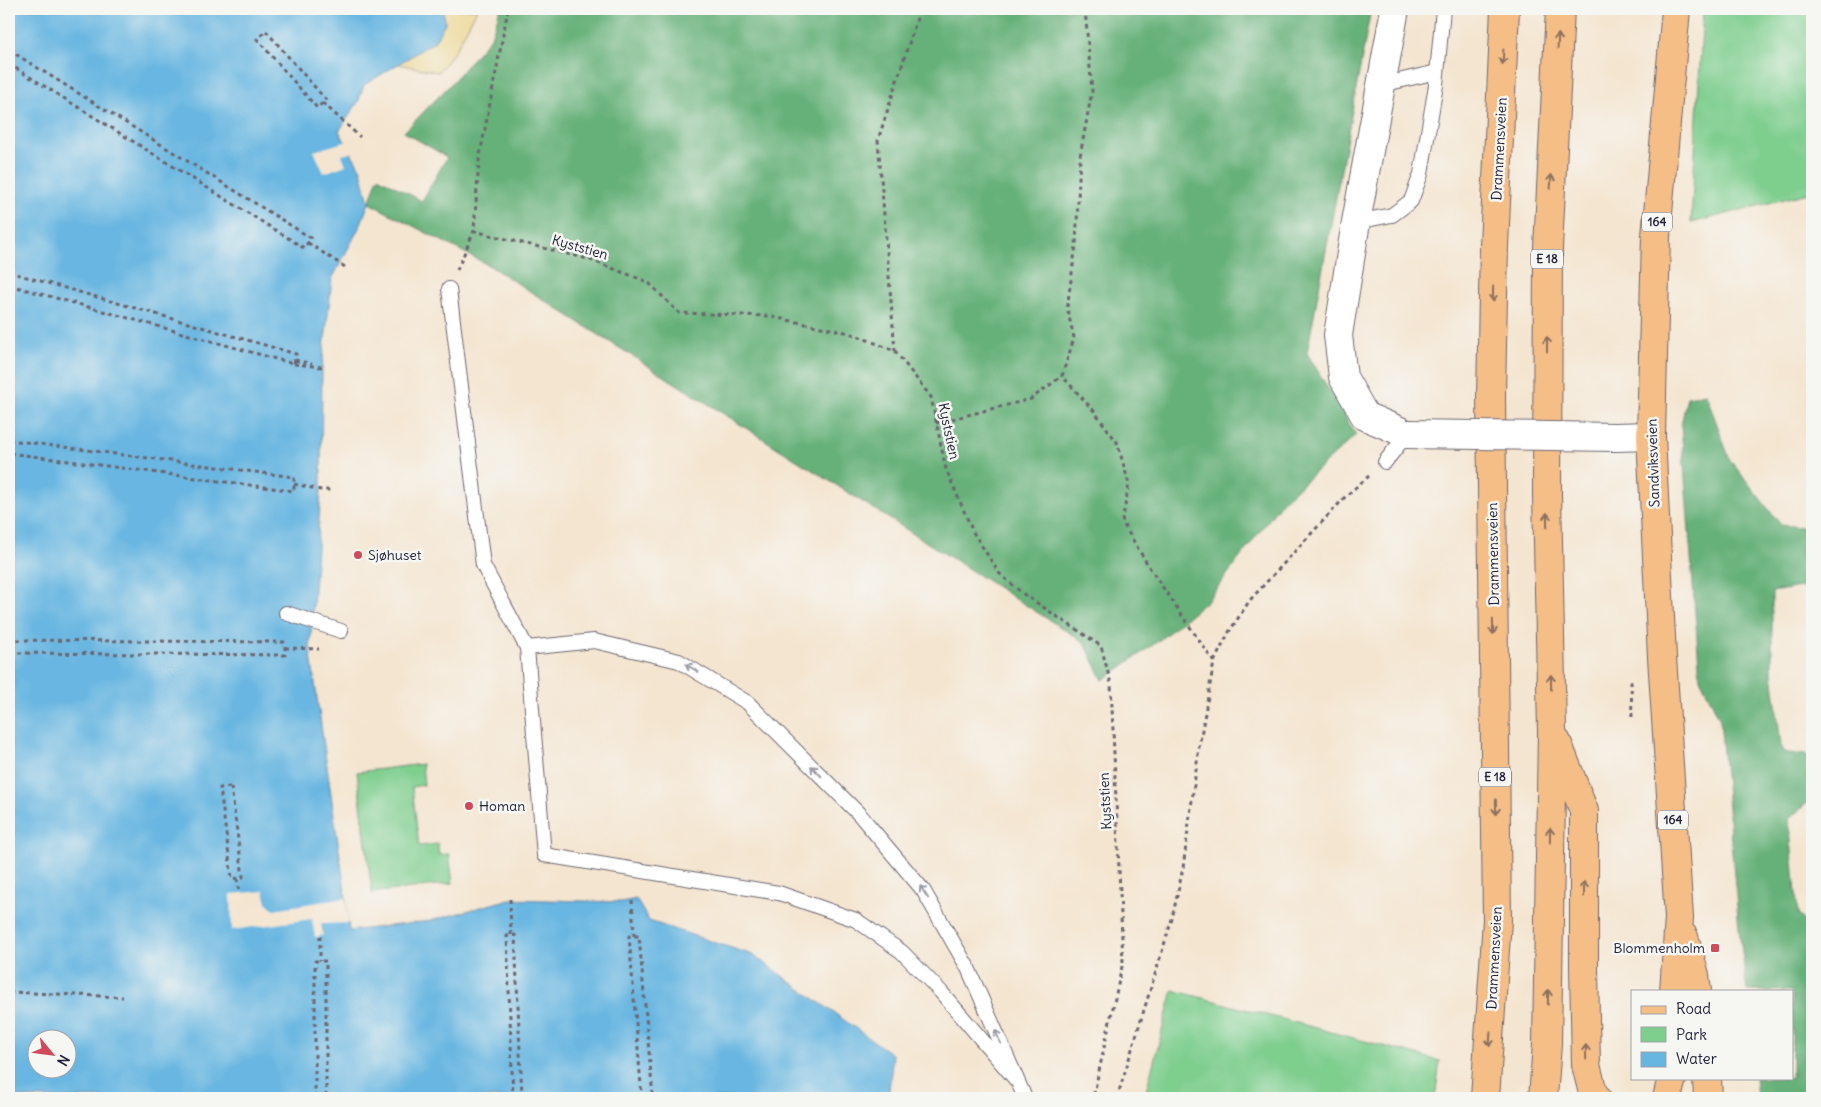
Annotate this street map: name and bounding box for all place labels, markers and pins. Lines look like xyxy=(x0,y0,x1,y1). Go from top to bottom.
place label: Sjøhuset xyxy=(368,546,422,564)
marker: Sjøhuset xyxy=(352,549,364,561)
place label: Homan xyxy=(479,797,525,815)
marker: Homan xyxy=(463,800,475,812)
place label: Blommenholm xyxy=(1613,939,1705,957)
marker: Blommenholm xyxy=(1709,942,1721,954)

